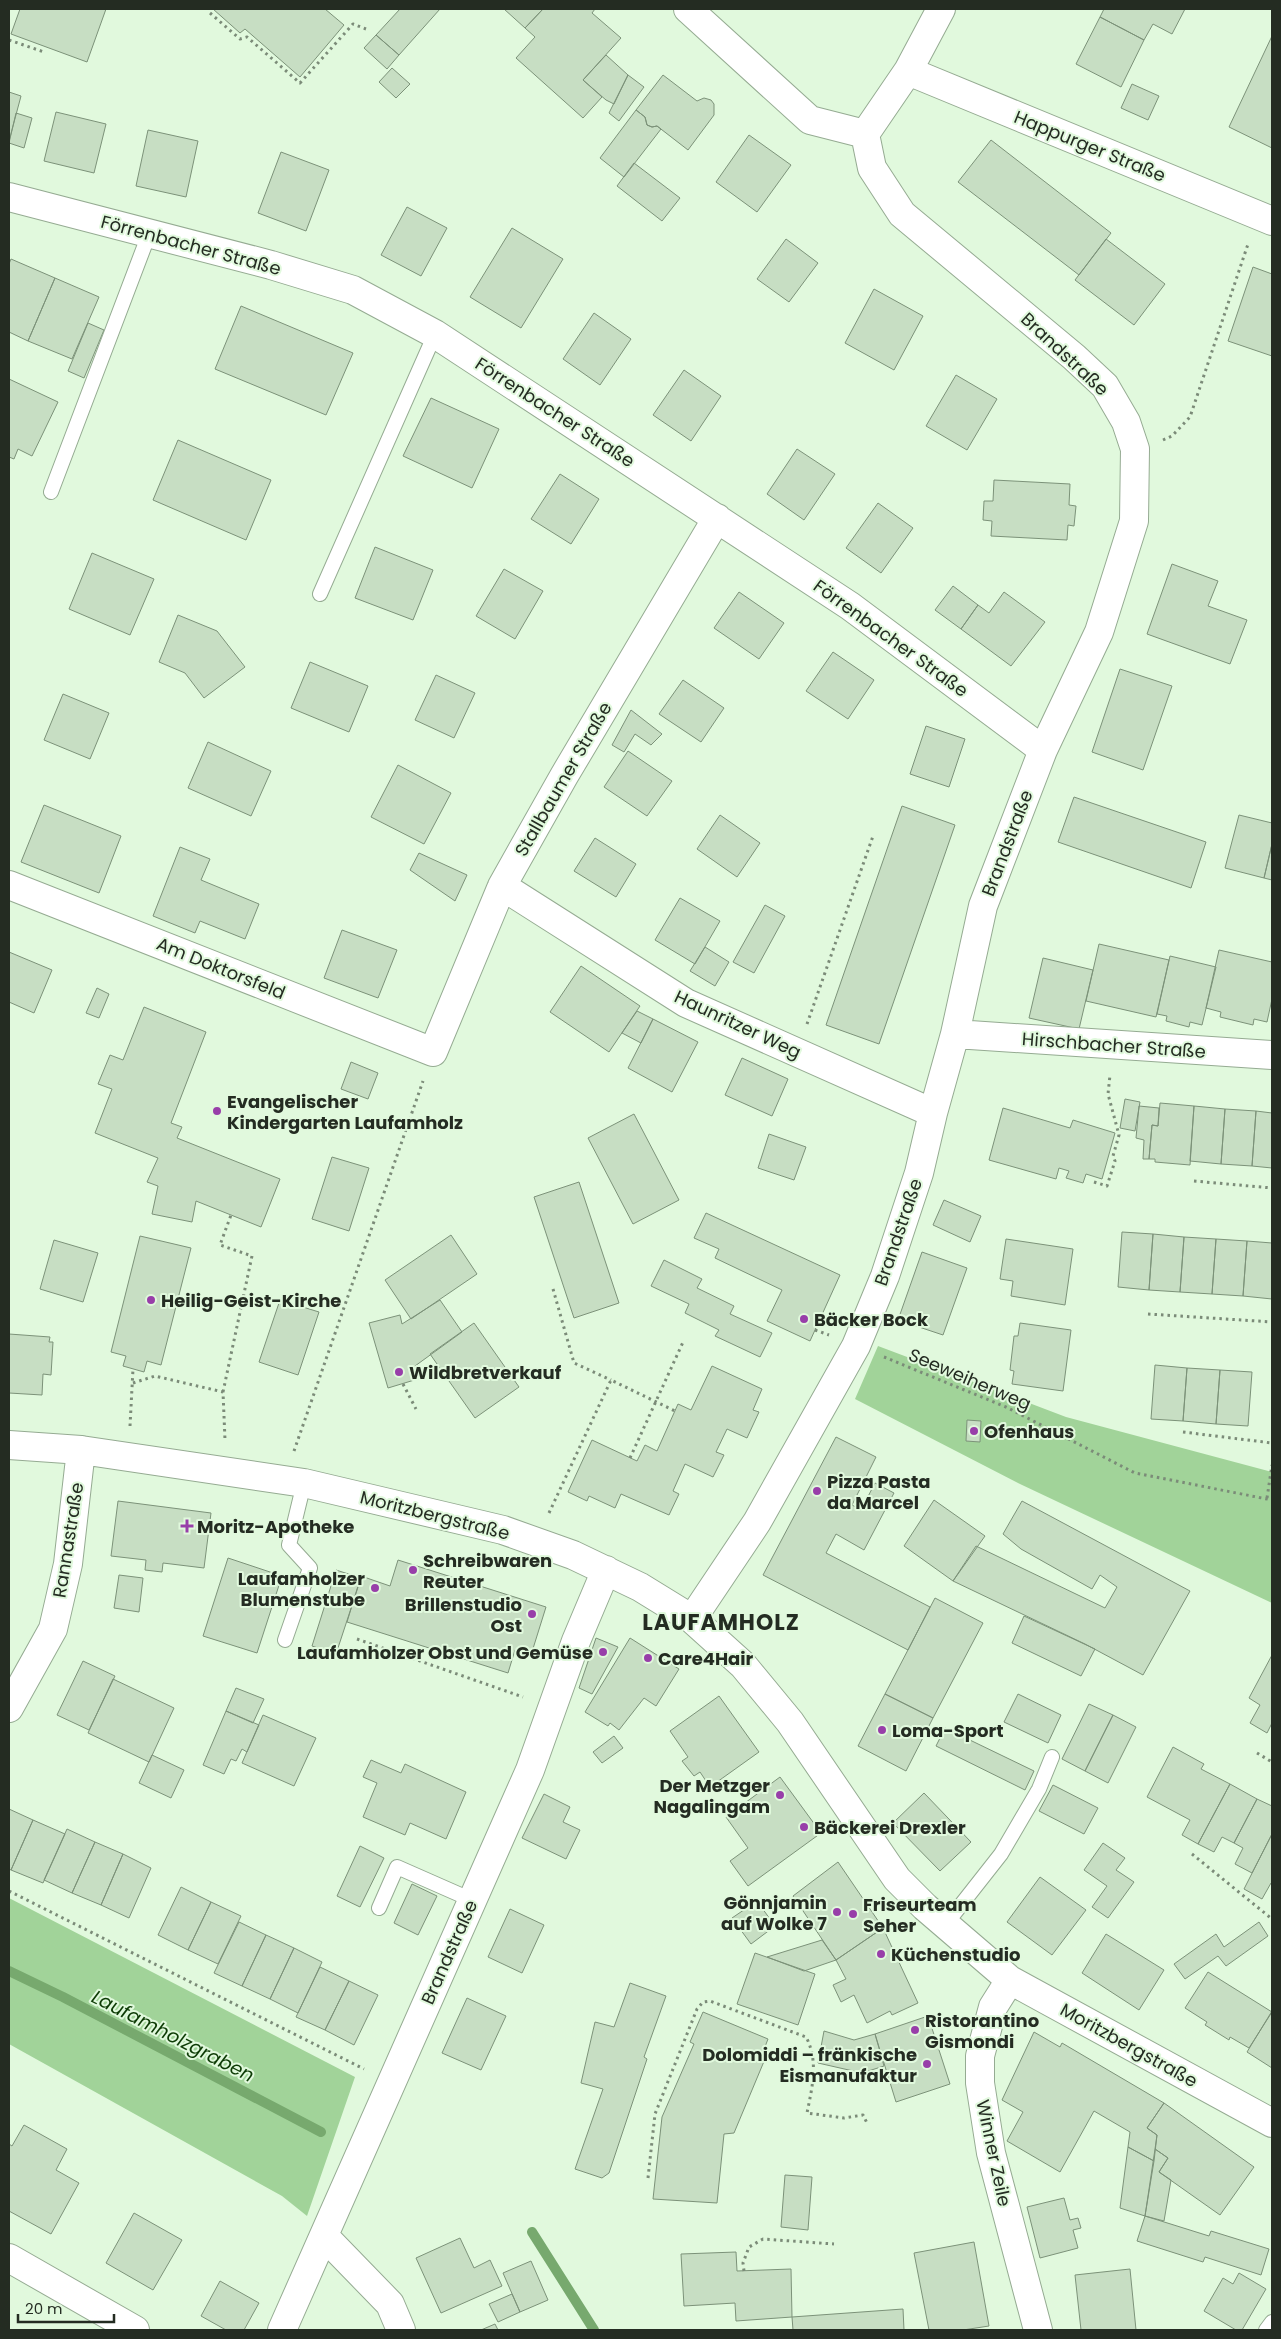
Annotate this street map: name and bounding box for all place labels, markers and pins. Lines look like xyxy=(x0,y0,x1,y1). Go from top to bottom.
place label: Evangelischer Kindergarten Laufamholz xyxy=(227,1089,463,1135)
marker: Evangelischer Kindergarten Laufamholz xyxy=(211,1105,223,1117)
place label: Heilig-Geist-Kirche xyxy=(161,1288,341,1313)
marker: Heilig-Geist-Kirche xyxy=(145,1294,157,1306)
place label: Bäcker Bock xyxy=(814,1307,929,1332)
marker: Bäcker Bock xyxy=(798,1313,810,1325)
place label: Wildbretverkauf xyxy=(409,1360,562,1385)
marker: Wildbretverkauf xyxy=(393,1366,405,1378)
place label: Ofenhaus xyxy=(984,1419,1074,1444)
marker: Ofenhaus xyxy=(968,1425,980,1437)
place label: Pizza Pasta da Marcel xyxy=(827,1469,930,1515)
marker: Pizza Pasta da Marcel xyxy=(811,1485,823,1497)
place label: Moritz-Apotheke xyxy=(197,1514,354,1539)
marker: Moritz-Apotheke xyxy=(181,1520,193,1532)
place label: Schreibwaren Reuter xyxy=(423,1548,552,1594)
marker: Schreibwaren Reuter xyxy=(407,1564,419,1576)
place label: Laufamholzer Blumenstube xyxy=(238,1566,365,1612)
marker: Laufamholzer Blumenstube xyxy=(369,1582,381,1594)
place label: Brillenstudio Ost xyxy=(405,1592,522,1638)
marker: Brillenstudio Ost xyxy=(526,1608,538,1620)
place label: Laufamholzer Obst und Gemüse xyxy=(297,1640,593,1665)
marker: Laufamholzer Obst und Gemüse xyxy=(597,1646,609,1658)
place label: Care4Hair xyxy=(658,1646,754,1671)
marker: Care4Hair xyxy=(642,1652,654,1664)
place label: Loma-Sport xyxy=(892,1718,1004,1743)
marker: Loma-Sport xyxy=(876,1724,888,1736)
place label: Der Metzger Nagalingam xyxy=(654,1773,770,1819)
marker: Der Metzger Nagalingam xyxy=(774,1789,786,1801)
place label: Bäckerei Drexler xyxy=(814,1815,966,1840)
marker: Bäckerei Drexler xyxy=(798,1821,810,1833)
place label: Gönnjamin auf Wolke 7 xyxy=(721,1890,827,1936)
place label: Friseurteam Seher xyxy=(863,1892,977,1938)
marker: Gönnjamin auf Wolke 7 xyxy=(831,1906,843,1918)
marker: Friseurteam Seher xyxy=(847,1908,859,1920)
place label: Küchenstudio xyxy=(891,1942,1020,1967)
marker: Küchenstudio xyxy=(875,1948,887,1960)
place label: Ristorantino Gismondi xyxy=(925,2008,1039,2054)
marker: Ristorantino Gismondi xyxy=(909,2024,921,2036)
place label: Dolomiddi – fränkische Eismanufaktur xyxy=(702,2042,917,2088)
marker: Dolomiddi – fränkische Eismanufaktur xyxy=(921,2058,933,2070)

